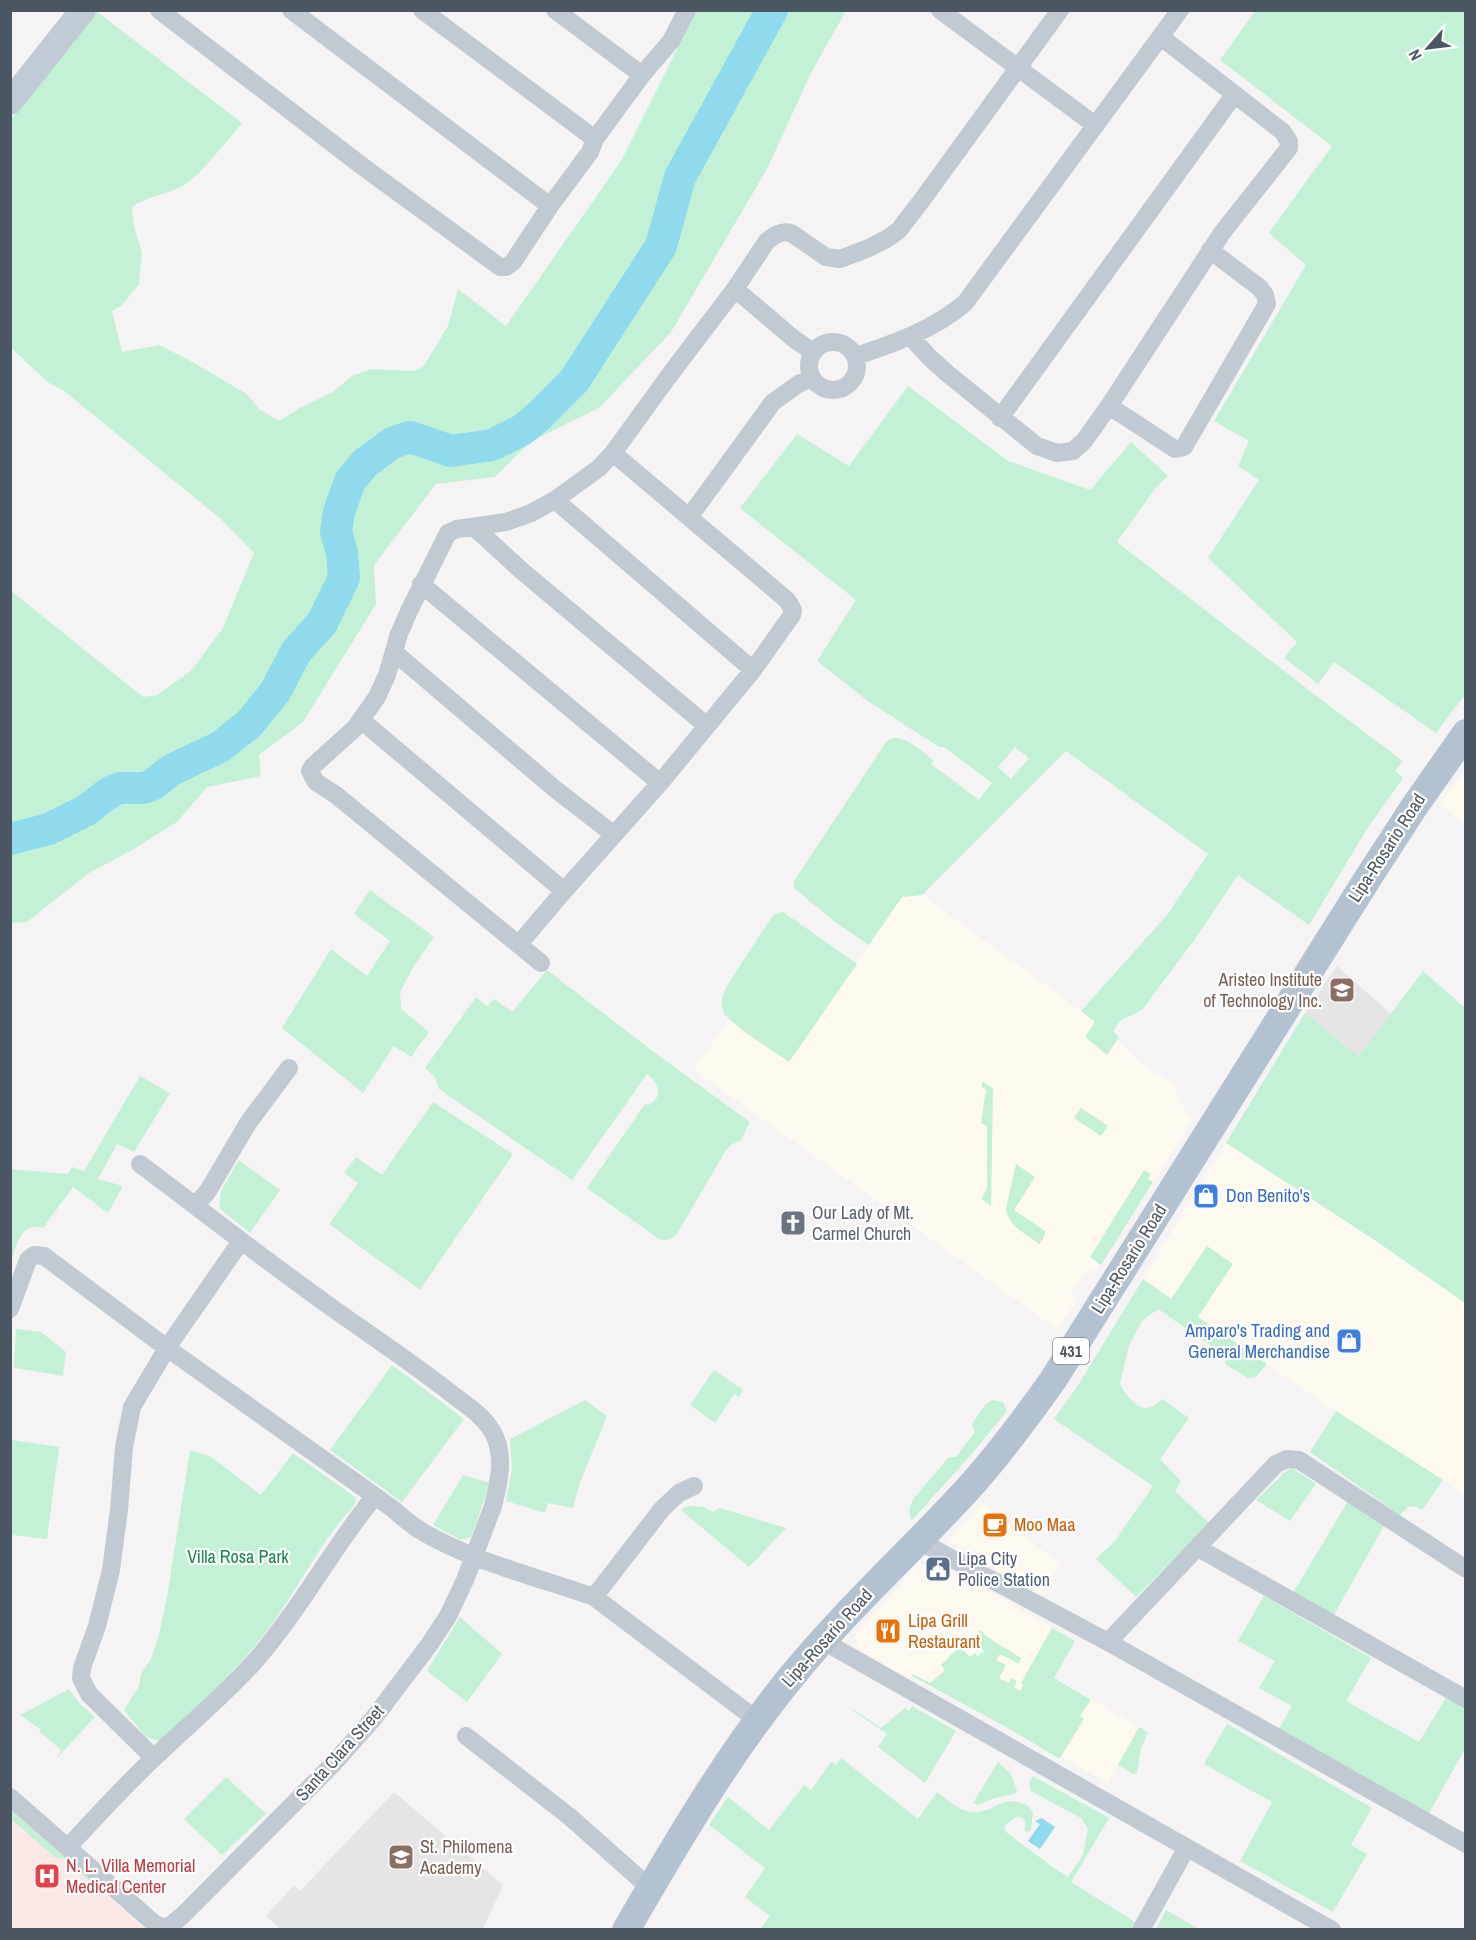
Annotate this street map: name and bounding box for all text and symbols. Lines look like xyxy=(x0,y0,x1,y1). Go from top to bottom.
north arrow xyxy=(1398,18,1458,78)
text: N xyxy=(1403,46,1427,64)
street label: Lipa-Rosario Road xyxy=(1342,789,1431,907)
place label: Aristeo Institute of Technology Inc. xyxy=(1203,967,1322,1013)
school or university icon: Aristeo Institute of Technology Inc. xyxy=(1327,975,1357,1005)
shop icon: Don Benito's xyxy=(1191,1181,1221,1211)
place label: Don Benito's xyxy=(1226,1183,1310,1208)
street label: Lipa-Rosario Road xyxy=(1085,1199,1172,1318)
place label: Our Lady of Mt. Carmel Church xyxy=(812,1200,914,1246)
church icon: Our Lady of Mt. Carmel Church xyxy=(778,1208,808,1238)
place label: Amparo's Trading and General Merchandise xyxy=(1184,1318,1330,1364)
shop icon: Amparo's Trading and General Merchandise xyxy=(1334,1326,1364,1356)
road number: 431 xyxy=(1053,1338,1089,1364)
cafe icon: Moo Maa xyxy=(980,1510,1010,1540)
place label: Moo Maa xyxy=(1014,1512,1076,1537)
park label: Villa Rosa Park xyxy=(187,1544,289,1569)
place label: Lipa City Police Station xyxy=(958,1546,1050,1592)
public building icon: Lipa City Police Station xyxy=(923,1554,953,1584)
street label: Lipa-Rosario Road xyxy=(776,1583,878,1692)
place label: Lipa Grill Restaurant xyxy=(908,1608,980,1654)
restaurant icon: Lipa Grill Restaurant xyxy=(873,1616,903,1646)
street label: Santa Clara Street xyxy=(290,1699,390,1806)
place label: St. Philomena Academy xyxy=(419,1834,513,1880)
school or university icon: St. Philomena Academy xyxy=(386,1842,416,1872)
place label: N. L. Villa Memorial Medical Center xyxy=(66,1853,195,1899)
hospital icon: N. L. Villa Memorial Medical Center xyxy=(32,1861,62,1891)

